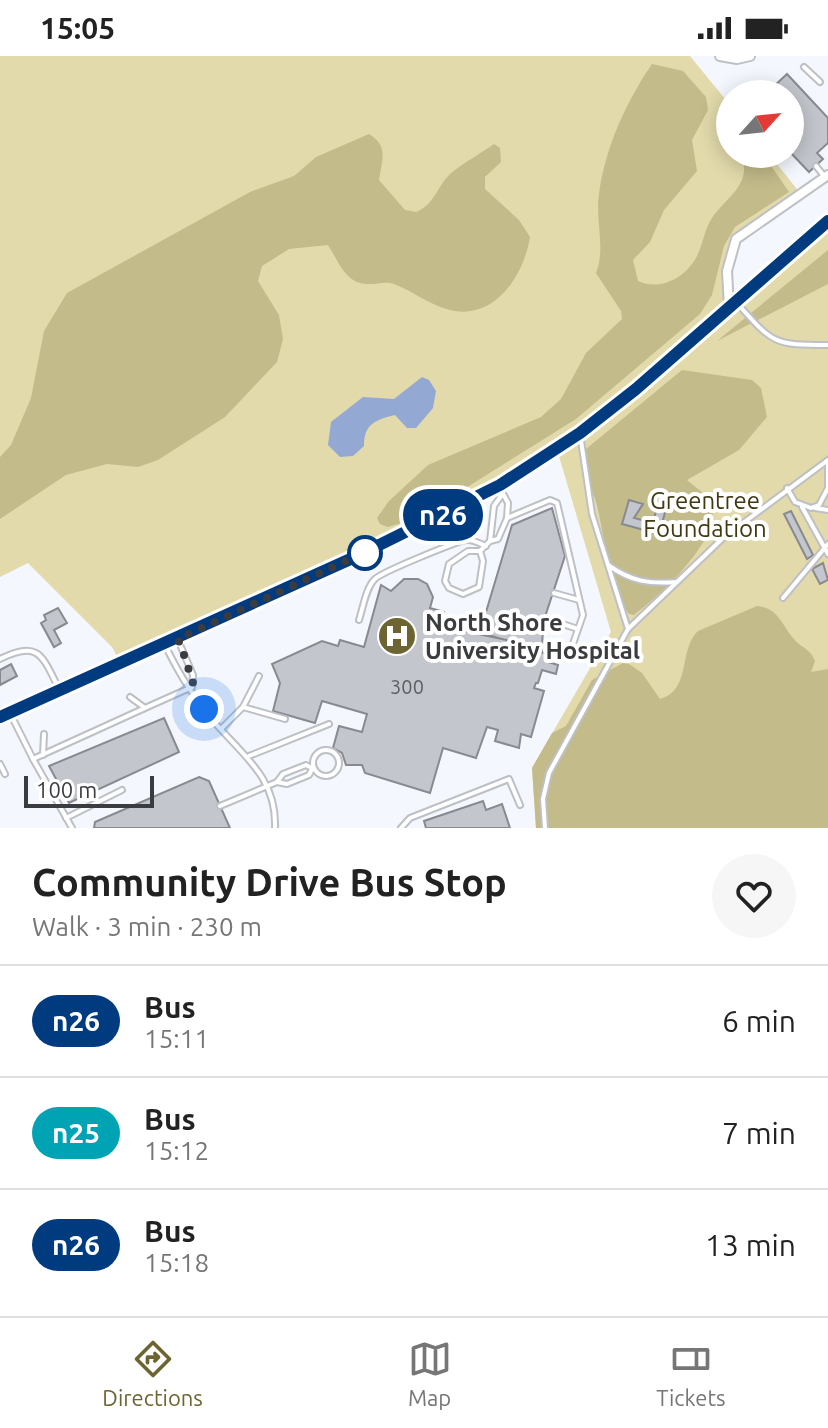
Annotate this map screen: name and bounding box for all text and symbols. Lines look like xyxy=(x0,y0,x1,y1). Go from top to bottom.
text: 15:05 xyxy=(40,11,115,45)
north arrow xyxy=(716,80,804,168)
map controls xyxy=(716,80,804,168)
park label: Greentree Foundation xyxy=(643,487,767,542)
line badge: n26 xyxy=(397,489,489,541)
text: n26 xyxy=(419,499,467,530)
unlabelled marker xyxy=(348,536,382,570)
place label: North Shore University Hospital xyxy=(425,609,640,664)
hospital icon: North Shore University Hospital xyxy=(376,615,418,657)
house number: 300 xyxy=(390,675,424,698)
your location xyxy=(184,689,224,729)
scale bar xyxy=(24,772,154,808)
text: 100 m xyxy=(36,777,97,802)
button: heart xyxy=(712,854,796,938)
text: Community Drive Bus Stop xyxy=(32,861,507,903)
text: Walk · 3 min · 230 m xyxy=(32,912,262,941)
text: Bus xyxy=(144,990,196,1024)
text: 6 min xyxy=(722,1004,796,1038)
text: n26 xyxy=(52,1005,100,1036)
text: 15:11 xyxy=(144,1024,209,1053)
text: Bus xyxy=(144,1102,196,1136)
text: 7 min xyxy=(722,1116,796,1150)
text: n25 xyxy=(52,1117,100,1148)
text: 15:12 xyxy=(144,1136,209,1165)
text: Bus xyxy=(144,1214,196,1248)
text: 13 min xyxy=(705,1228,796,1262)
text: n26 xyxy=(52,1229,100,1260)
text: 15:18 xyxy=(144,1248,209,1277)
tab: Directions xyxy=(102,1337,203,1410)
tab: Map xyxy=(408,1337,452,1410)
tab: Tickets xyxy=(656,1337,726,1410)

